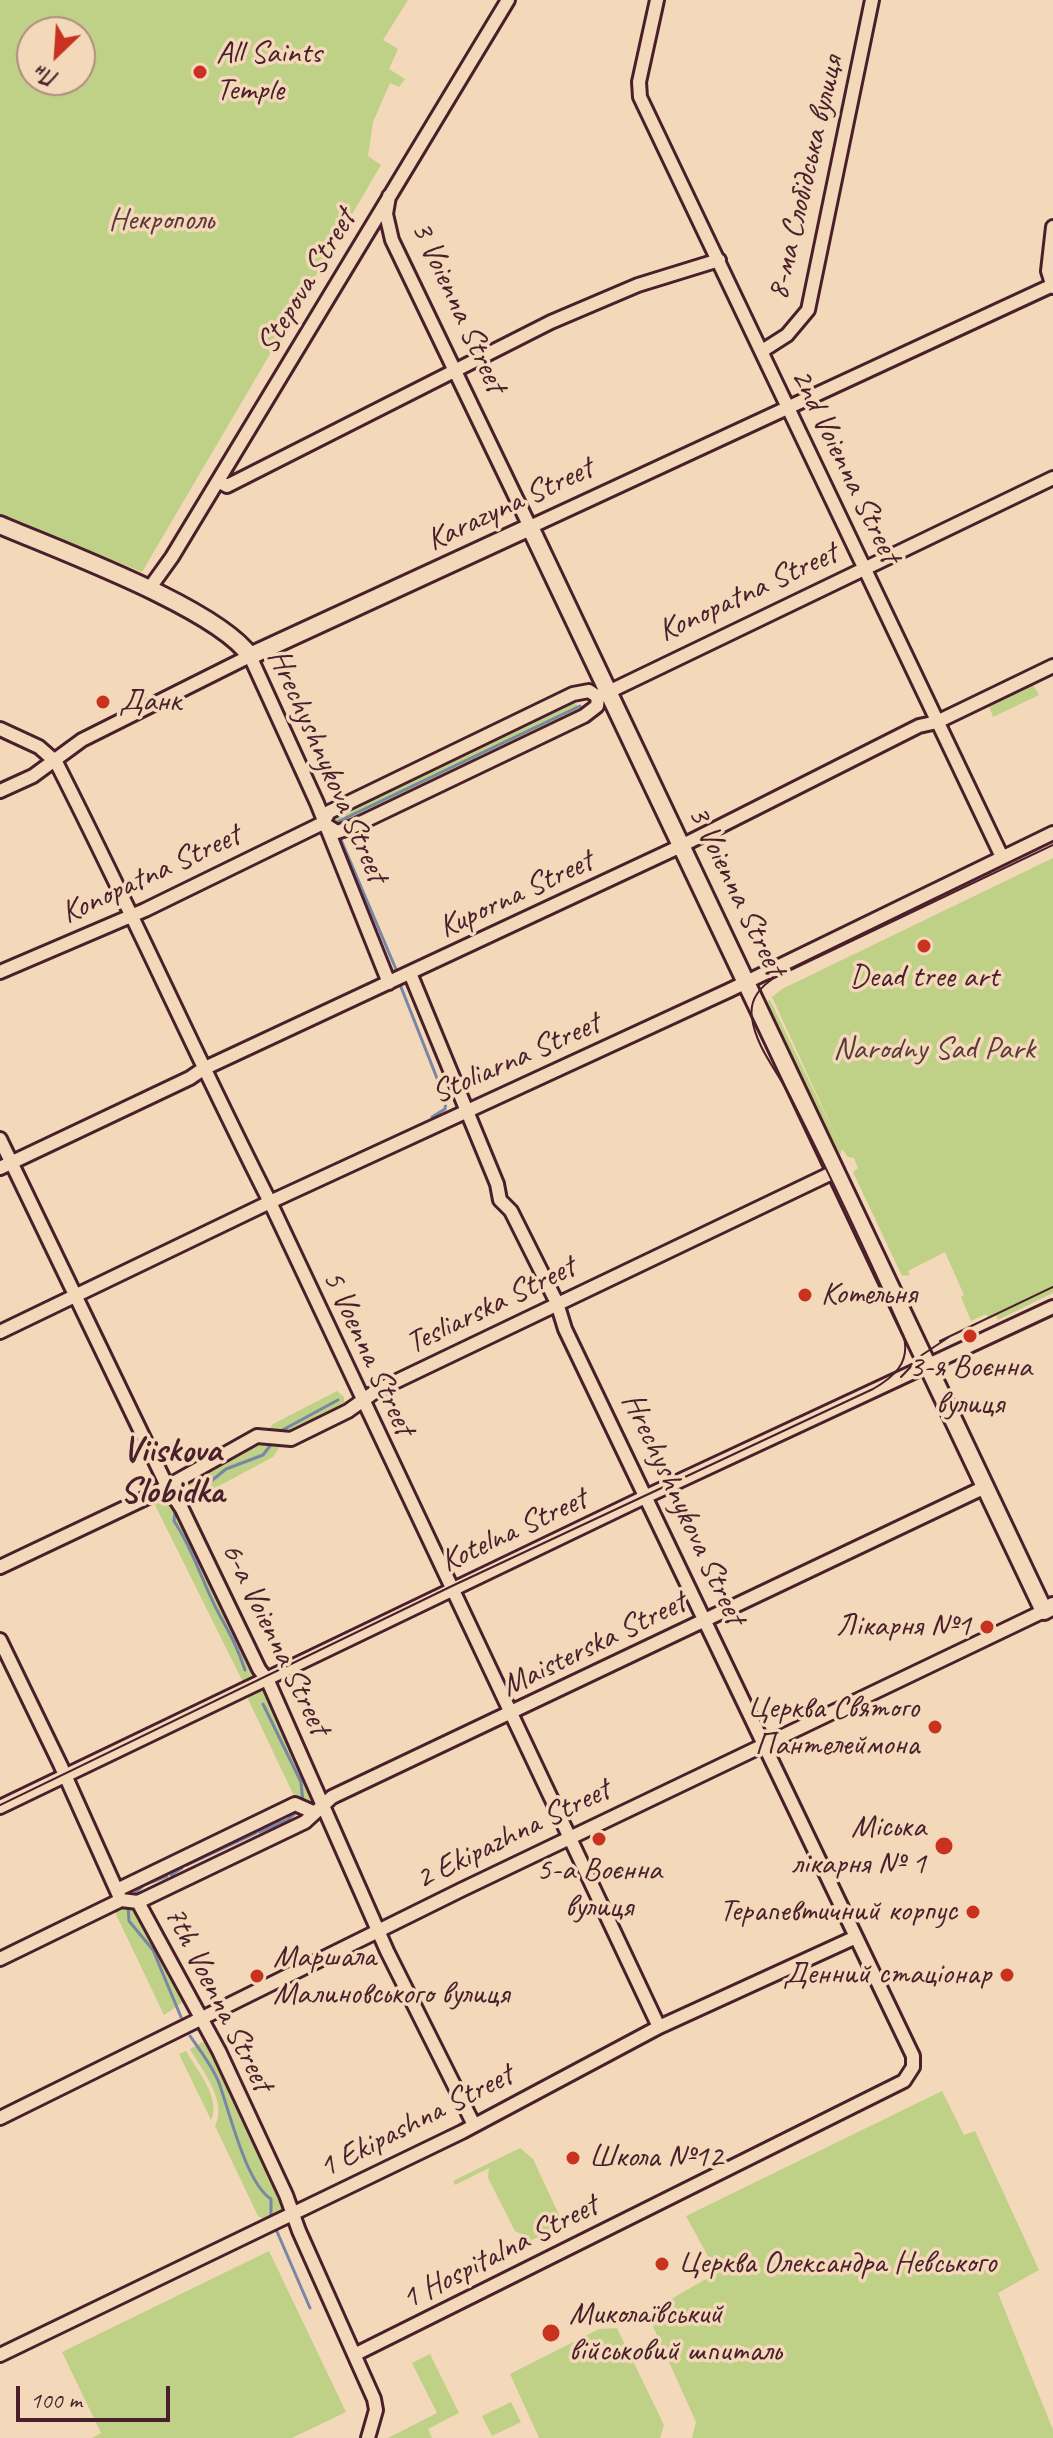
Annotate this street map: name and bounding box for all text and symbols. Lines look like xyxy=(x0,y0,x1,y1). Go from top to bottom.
north arrow xyxy=(16,16,96,96)
place label: All Saints Temple xyxy=(216,35,322,110)
street label: 8-ма Слобідська вулиця xyxy=(759,52,853,304)
text: Пн xyxy=(30,58,63,93)
marker: All Saints Temple xyxy=(191,63,209,81)
park label: Некрополь xyxy=(108,202,214,240)
street label: Stepova Street xyxy=(249,203,365,361)
street label: 3 Voienna Street xyxy=(402,215,514,399)
street label: 2nd Voienna Street xyxy=(781,362,909,570)
street label: Karazyna Street xyxy=(421,450,599,560)
street label: Konopatna Street xyxy=(652,535,844,651)
street label: Hrechyshnykova Street xyxy=(258,643,396,889)
place label: Данк xyxy=(119,683,181,721)
marker: Данк xyxy=(94,693,112,711)
street label: 3 Voienna Street xyxy=(678,800,794,982)
street label: Konopatna Street xyxy=(55,817,247,933)
street label: Kuporna Street xyxy=(433,843,599,947)
marker: Dead tree art xyxy=(915,937,933,955)
place label: Dead tree art xyxy=(849,959,999,997)
street label: Stoliarna Street xyxy=(426,1005,606,1113)
park label: Narodny Sad Park xyxy=(833,1031,1035,1069)
street label: Tesliarska Street xyxy=(400,1249,582,1363)
street label: 5 Voenna Street xyxy=(313,1264,423,1442)
place label: Котельня xyxy=(821,1276,917,1314)
marker: Котельня xyxy=(796,1286,814,1304)
marker: 3-я Воєнна вулиця xyxy=(961,1327,979,1345)
place label: 3-я Воєнна вулиця xyxy=(908,1349,1032,1424)
street label: Hrechyshnykova Street xyxy=(612,1387,754,1631)
district label: Viiskova Slobidka xyxy=(120,1430,224,1515)
street label: Kotelna Street xyxy=(435,1480,593,1582)
street label: 6-a Voienna Street xyxy=(212,1537,338,1741)
street label: Maisterska Street xyxy=(496,1584,692,1706)
place label: Лікарня №1 xyxy=(836,1608,971,1646)
marker: Лікарня №1 xyxy=(978,1618,996,1636)
place label: Церква Святого Пантелеймона xyxy=(747,1690,919,1765)
marker: Церква Святого Пантелеймона xyxy=(926,1718,944,1736)
street label: 2 Ekipazhna Street xyxy=(409,1771,617,1899)
place label: Міська лікарня № 1 xyxy=(791,1809,926,1884)
marker: 5-а Воєнна вулиця xyxy=(590,1830,608,1848)
marker: Міська лікарня № 1 xyxy=(933,1835,955,1857)
place label: 5-а Воєнна вулиця xyxy=(536,1852,662,1927)
place label: Терапевтичний корпус xyxy=(719,1893,957,1931)
street label: 7th Voenna Street xyxy=(155,1900,281,2098)
marker: Терапевтичний корпус xyxy=(964,1903,982,1921)
place label: Маршала Малиновського вулиця xyxy=(273,1939,509,2014)
place label: Денний стаціонар xyxy=(783,1956,991,1994)
marker: Денний стаціонар xyxy=(998,1966,1016,1984)
marker: Маршала Малиновського вулиця xyxy=(248,1967,266,1985)
street label: 1 Ekipashna Street xyxy=(313,2057,519,2187)
place label: Школа №12 xyxy=(589,2139,723,2177)
marker: Школа №12 xyxy=(564,2149,582,2167)
street label: 1 Hospitalna Street xyxy=(395,2187,605,2319)
place label: Церква Олександра Невського xyxy=(678,2245,996,2283)
marker: Церква Олександра Невського xyxy=(653,2255,671,2273)
place label: Миколаївський військовий шпиталь xyxy=(569,2296,781,2371)
marker: Миколаївський військовий шпиталь xyxy=(540,2322,562,2344)
scale bar xyxy=(20,2370,174,2420)
text: 100 m xyxy=(30,2385,82,2415)

